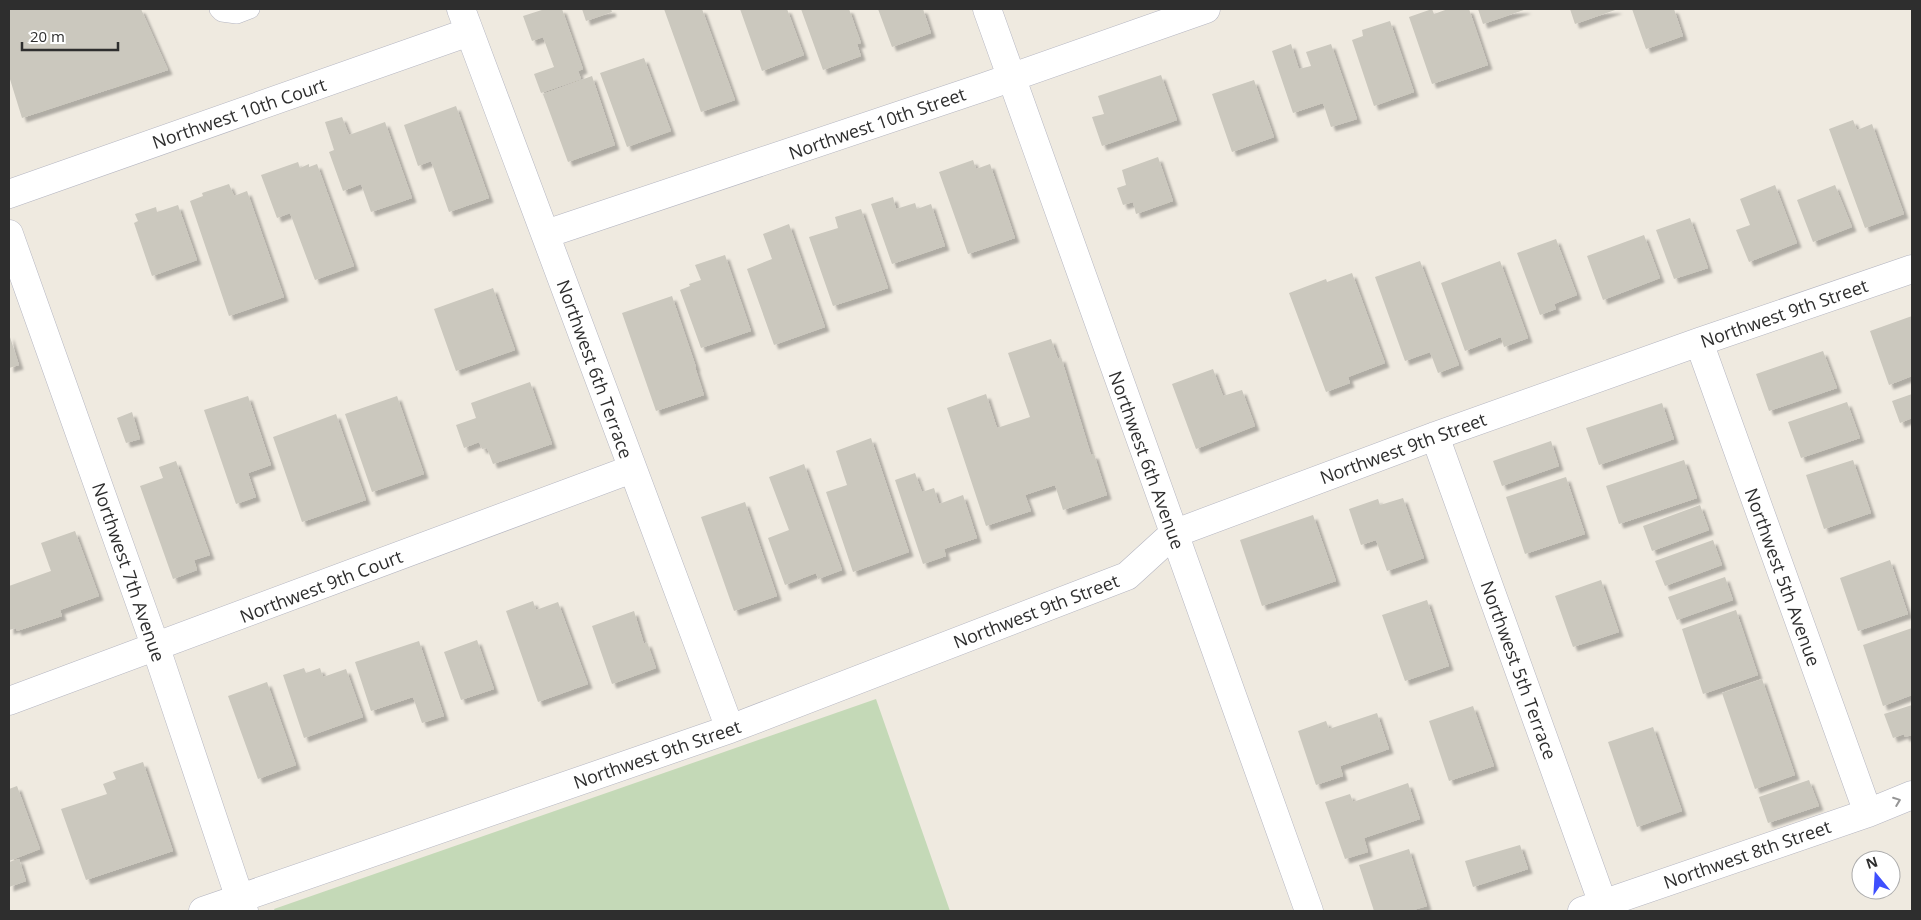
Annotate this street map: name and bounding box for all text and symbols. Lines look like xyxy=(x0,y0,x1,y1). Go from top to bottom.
scale bar xyxy=(22,20,119,52)
text: 20 m xyxy=(30,26,65,46)
street label: Northwest 10th Court xyxy=(149,72,329,154)
street label: Northwest 10th Street xyxy=(785,81,969,165)
street label: Northwest 9th Street xyxy=(1697,273,1871,353)
street label: Northwest 6th Terrace xyxy=(551,276,639,462)
street label: Northwest 6th Avenue xyxy=(1104,368,1190,552)
street label: Northwest 9th Street xyxy=(1316,407,1490,489)
street label: Northwest 7th Avenue xyxy=(87,479,171,665)
street label: Northwest 5th Avenue xyxy=(1740,485,1826,669)
street label: Northwest 9th Court xyxy=(236,544,406,628)
street label: Northwest 9th Street xyxy=(950,568,1122,654)
street label: Northwest 5th Terrace xyxy=(1475,577,1563,763)
street label: Northwest 9th Street xyxy=(570,714,744,794)
one-way arrow xyxy=(1892,797,1901,808)
street label: Northwest 8th Street xyxy=(1660,814,1834,894)
north arrow xyxy=(1851,850,1901,900)
text: N xyxy=(1863,851,1880,873)

